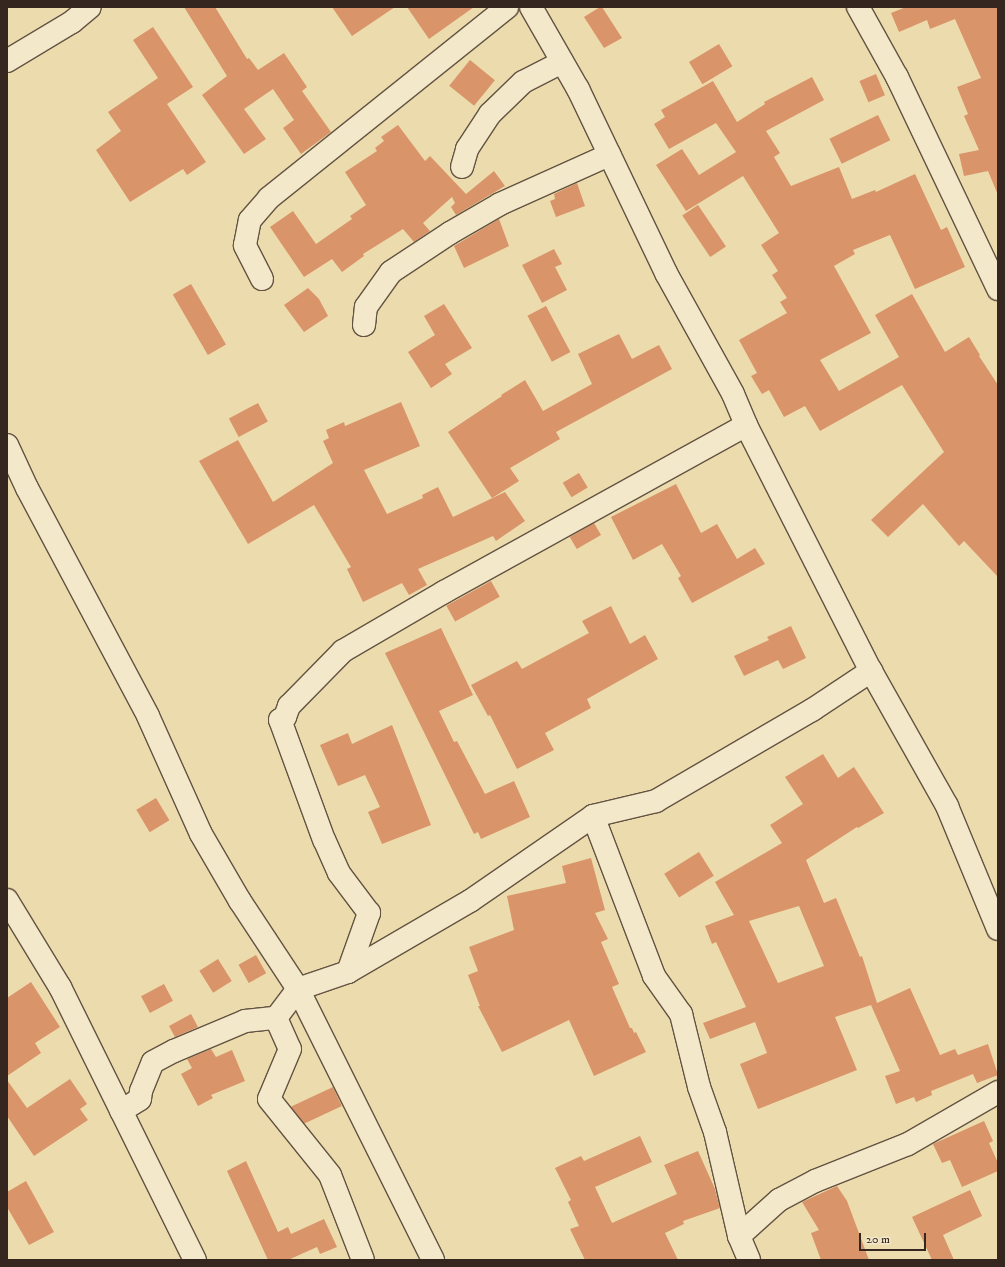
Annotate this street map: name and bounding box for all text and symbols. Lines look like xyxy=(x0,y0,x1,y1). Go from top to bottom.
scale bar xyxy=(861,1225,928,1251)
text: 20 m xyxy=(866,1232,890,1247)

